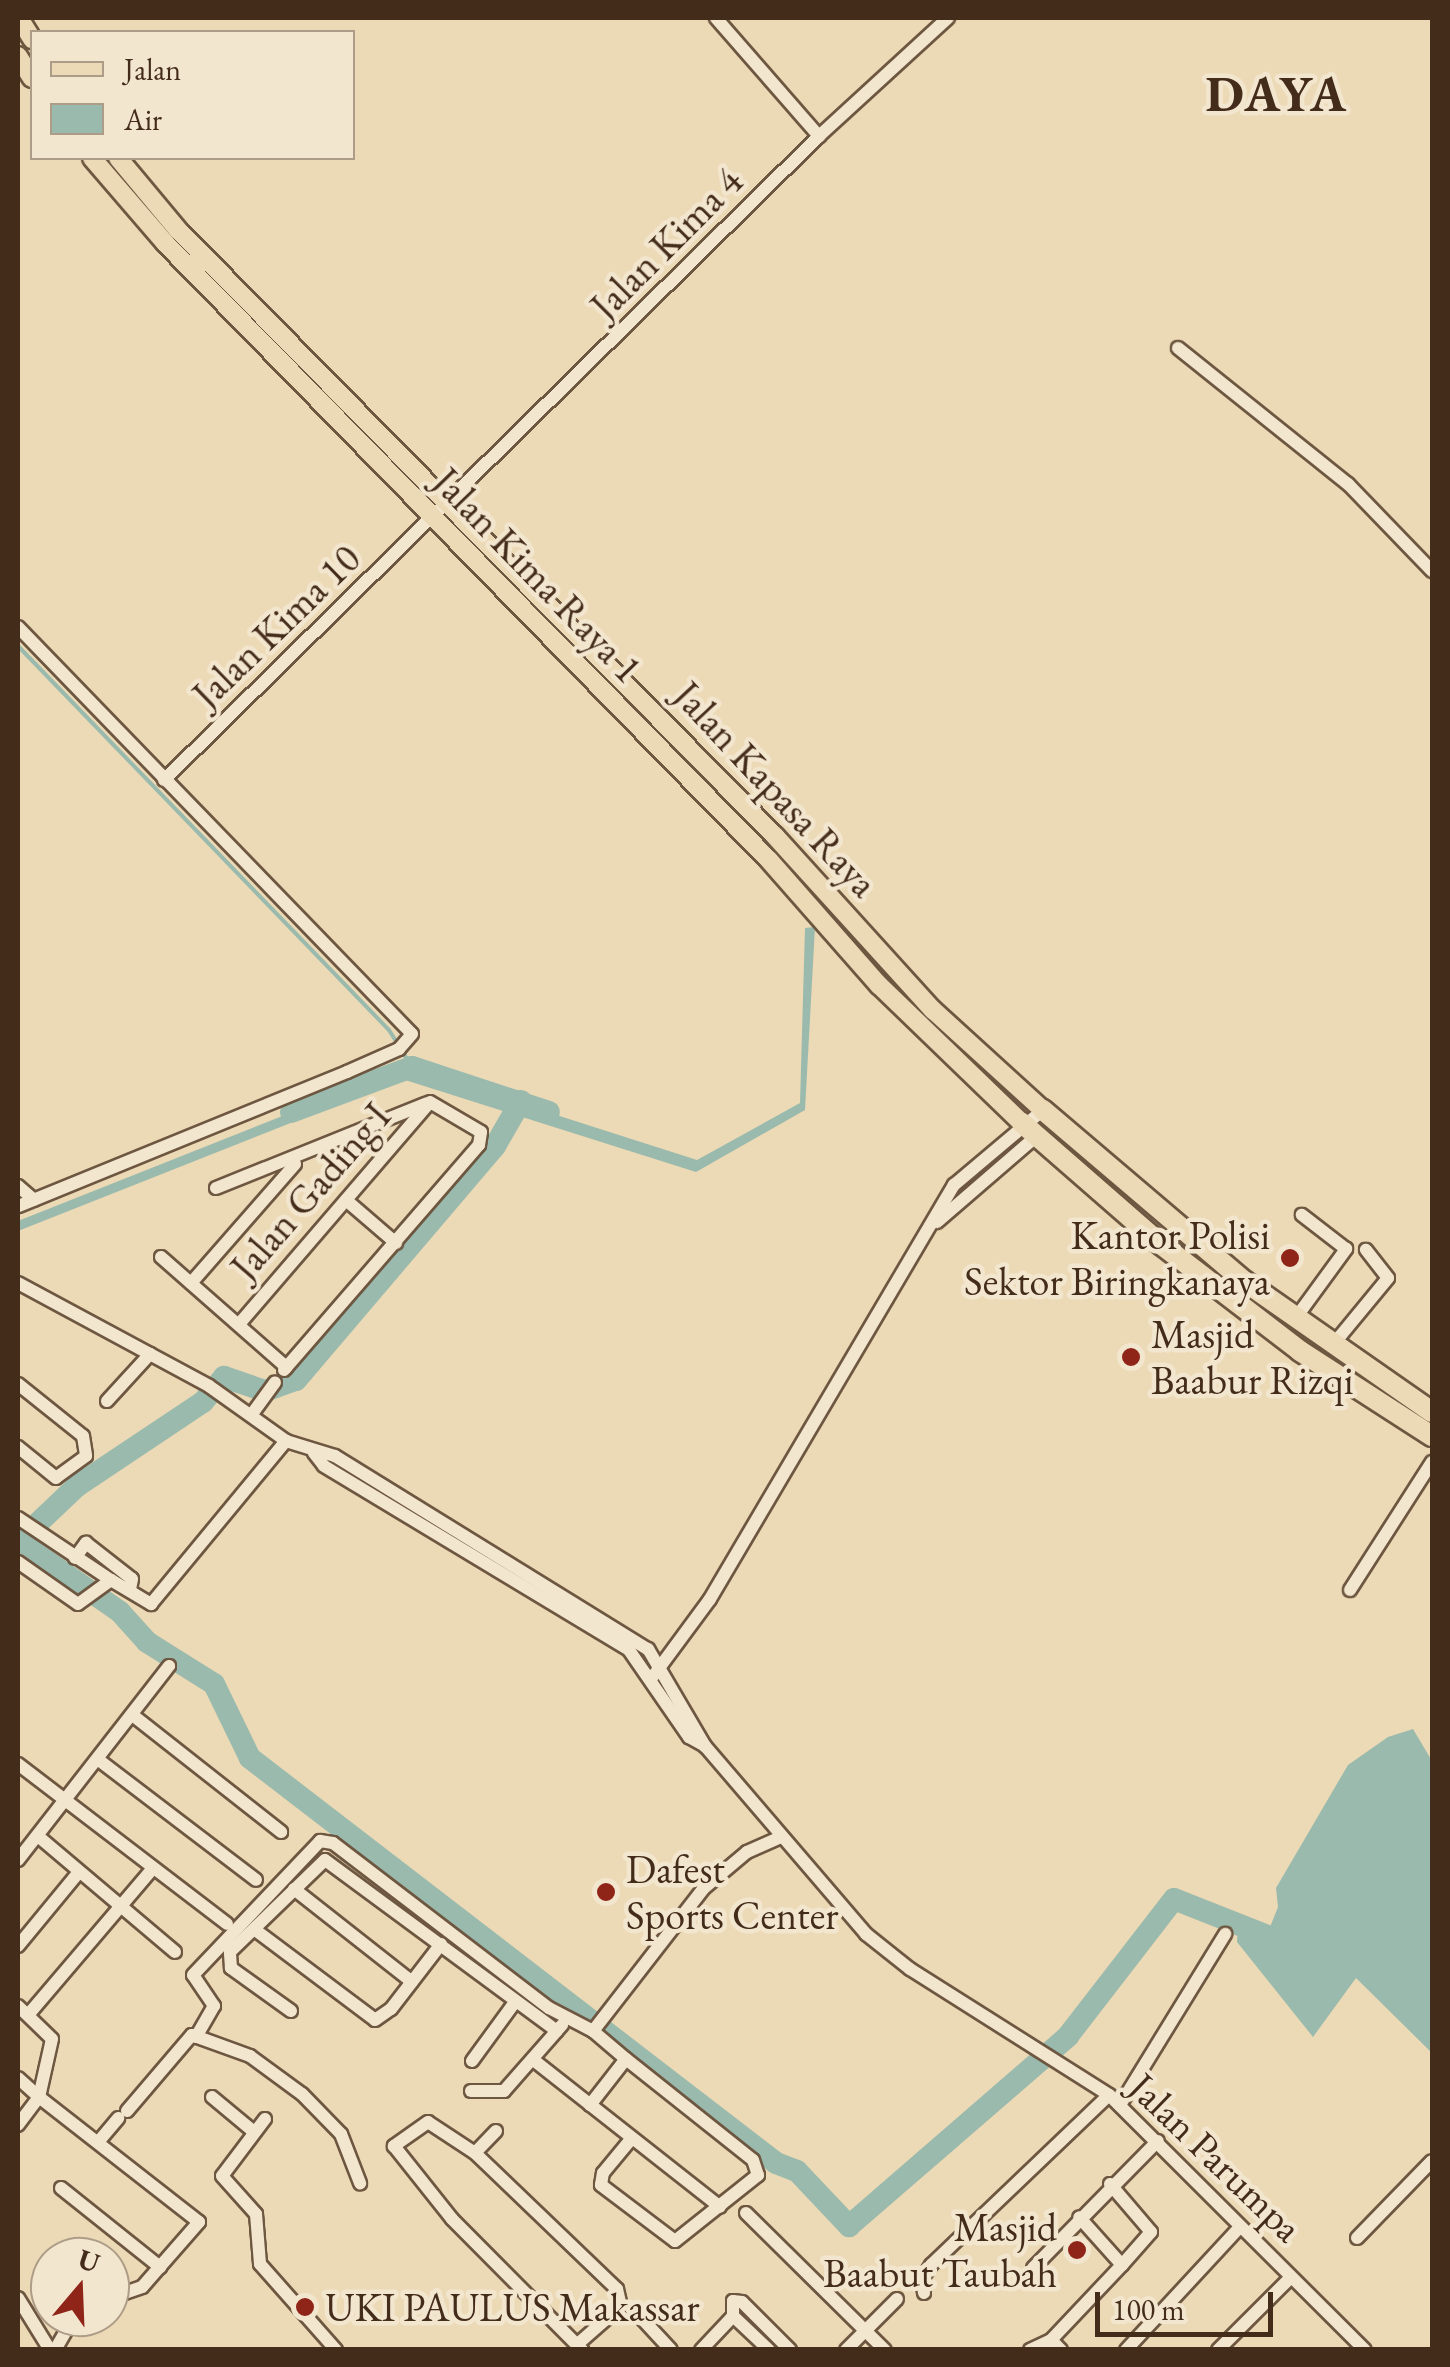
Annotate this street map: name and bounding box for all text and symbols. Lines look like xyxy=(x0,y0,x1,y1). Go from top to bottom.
legend xyxy=(30,30,355,160)
text: Jalan xyxy=(124,50,181,89)
district label: DAYA xyxy=(1206,64,1348,124)
text: Air xyxy=(124,100,162,139)
street label: Jalan Kima 4 xyxy=(580,157,752,329)
street label: Jalan Kima Raya 1 xyxy=(423,457,653,693)
street label: Jalan Kima 10 xyxy=(182,534,370,718)
street label: Jalan Kapasa Raya xyxy=(664,671,888,907)
street label: Jalan Gading I xyxy=(220,1092,400,1290)
place label: Kantor Polisi Sektor Biringkanaya xyxy=(964,1211,1270,1305)
marker: Kantor Polisi Sektor Biringkanaya xyxy=(1279,1247,1301,1269)
place label: Masjid Baabur Rizqi xyxy=(1151,1310,1354,1404)
marker: Masjid Baabur Rizqi xyxy=(1120,1346,1142,1368)
place label: Dafest Sports Center xyxy=(626,1845,839,1939)
marker: Dafest Sports Center xyxy=(595,1881,617,1903)
street label: Jalan Parumpa xyxy=(1120,2063,1312,2251)
place label: Masjid Baabut Taubah xyxy=(823,2203,1057,2297)
north arrow xyxy=(30,2237,130,2337)
marker: Masjid Baabut Taubah xyxy=(1066,2239,1088,2261)
text: U xyxy=(73,2240,105,2281)
scale bar xyxy=(1100,2272,1278,2334)
place label: UKI PAULUS Makassar xyxy=(325,2283,700,2331)
text: 100 m xyxy=(1112,2290,1185,2329)
marker: UKI PAULUS Makassar xyxy=(294,2296,316,2318)

